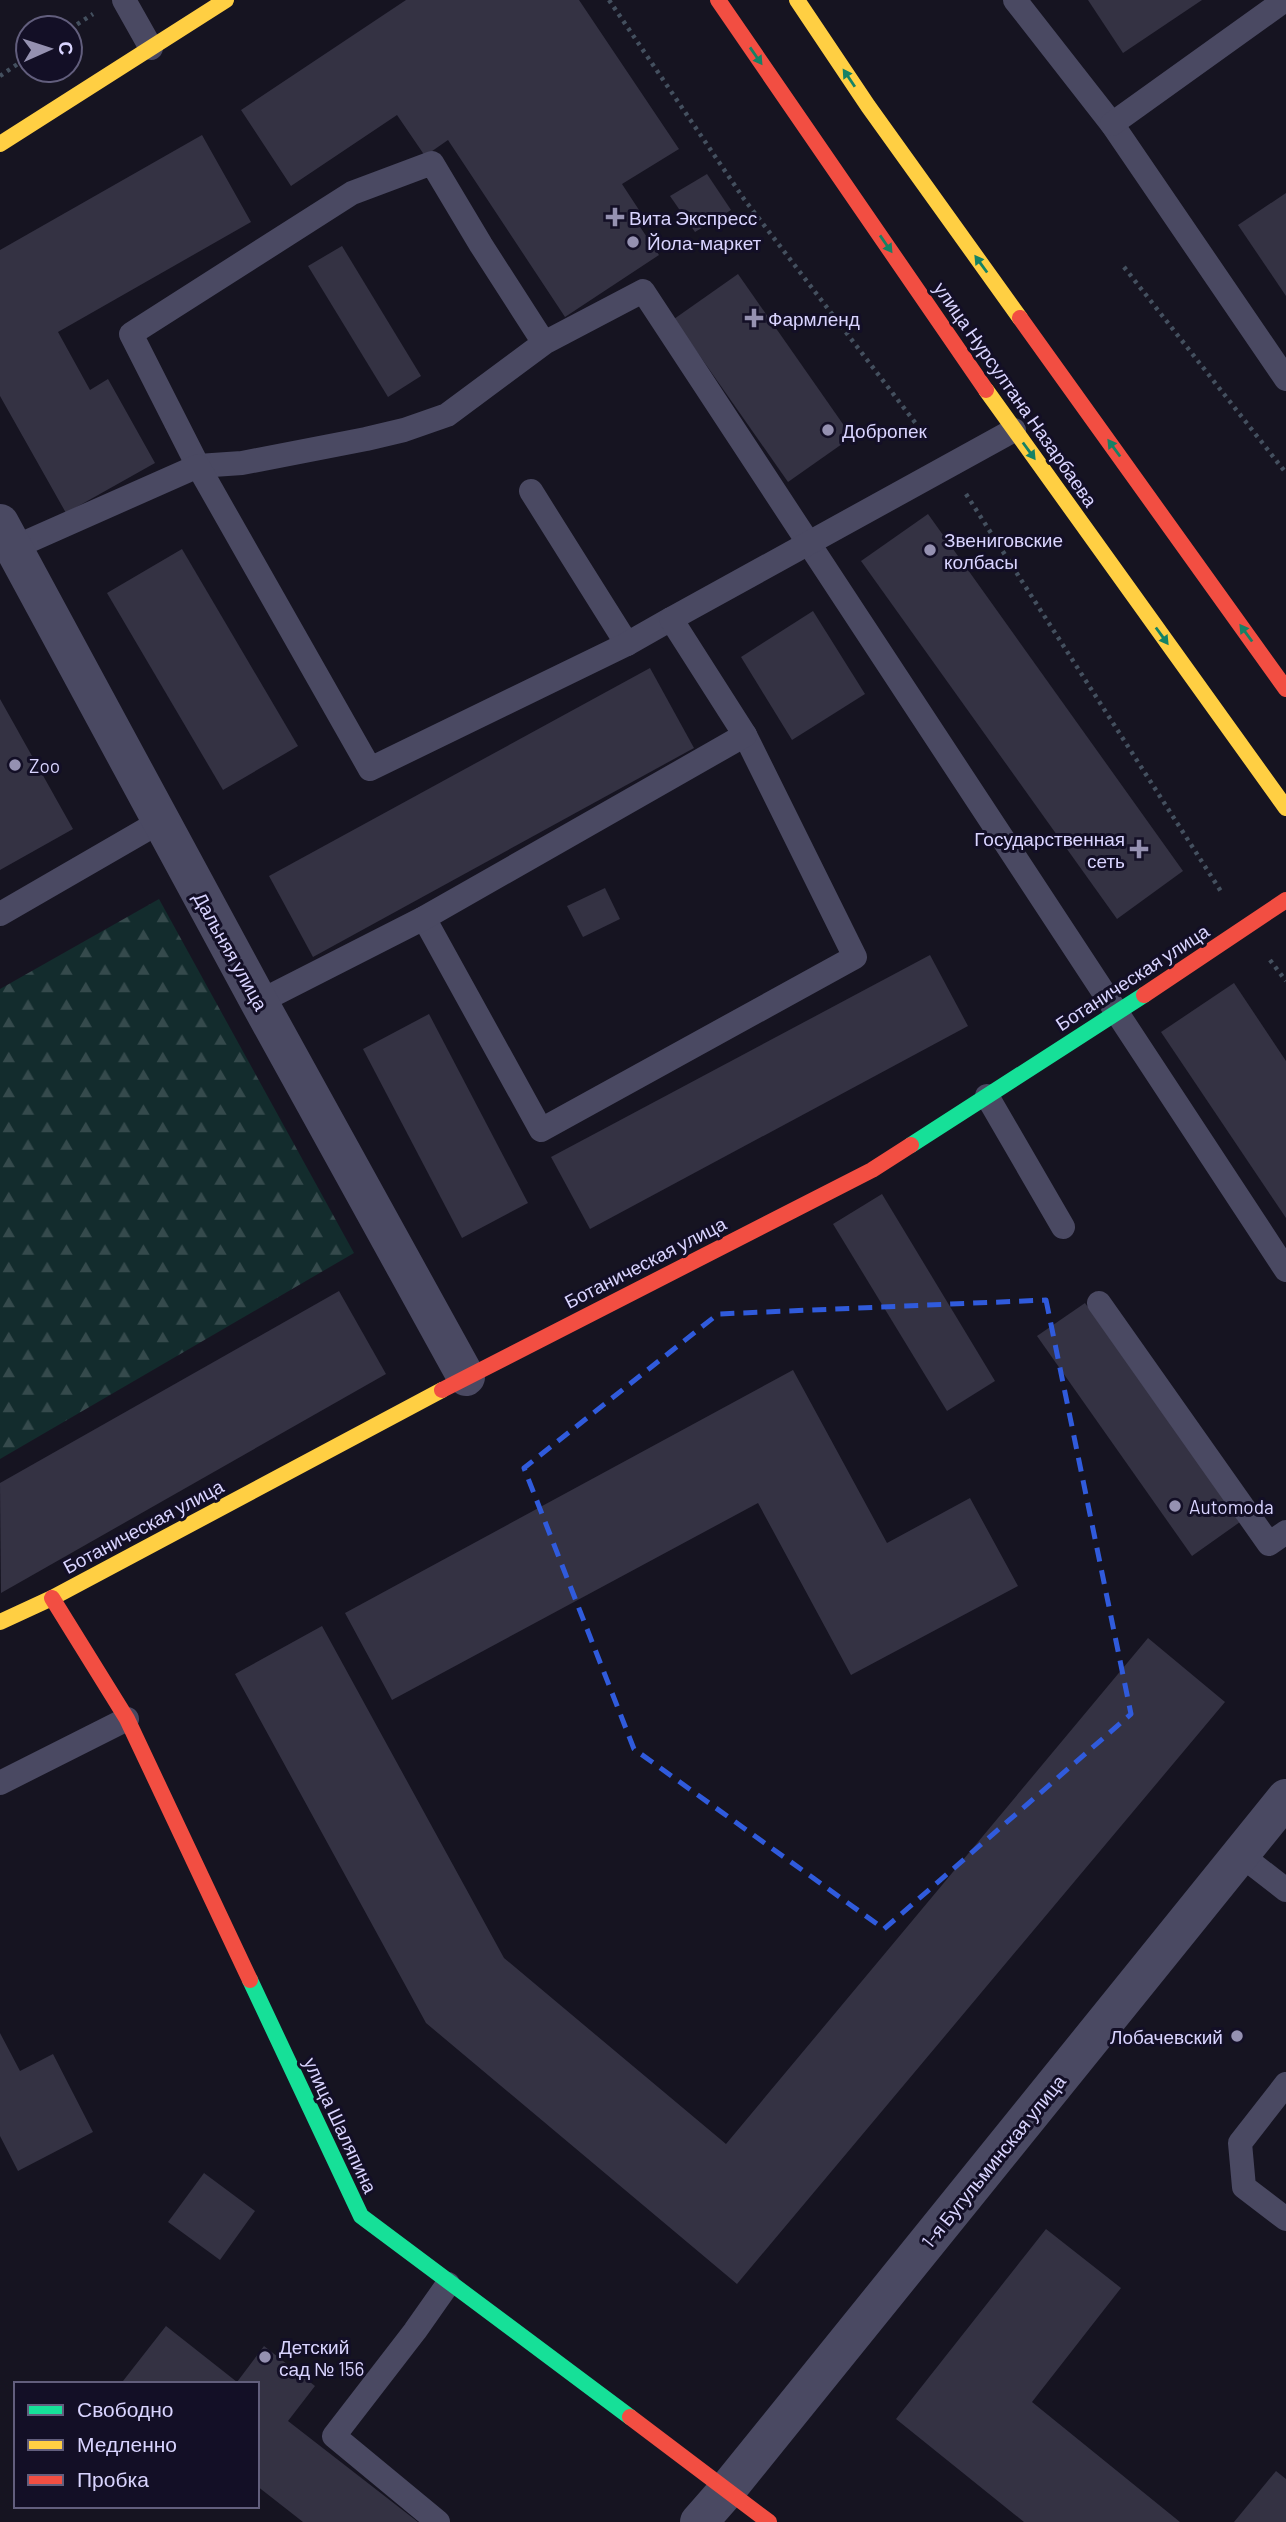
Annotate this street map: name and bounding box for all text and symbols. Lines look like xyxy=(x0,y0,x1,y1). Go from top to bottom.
north arrow xyxy=(14,14,84,84)
text: С xyxy=(55,41,78,56)
one-way arrow xyxy=(750,46,763,66)
one-way arrow xyxy=(843,68,856,88)
place label: Вита Экспресс xyxy=(629,206,757,229)
marker: Вита Экспресс xyxy=(607,209,623,225)
place label: Йола-маркет xyxy=(647,231,762,254)
marker: Йола-маркет xyxy=(625,234,641,250)
one-way arrow xyxy=(879,234,892,253)
one-way arrow xyxy=(974,254,988,273)
street label: улица Нурсултана Назарбаева xyxy=(929,277,1103,511)
place label: Фармленд xyxy=(768,307,860,330)
marker: Фармленд xyxy=(746,310,762,326)
place label: Добропек xyxy=(842,419,928,442)
marker: Добропек xyxy=(820,422,836,438)
one-way arrow xyxy=(1107,439,1121,457)
one-way arrow xyxy=(1022,442,1036,460)
place label: Звениговские колбасы xyxy=(944,528,1063,573)
marker: Звениговские колбасы xyxy=(922,542,938,558)
one-way arrow xyxy=(1239,624,1253,642)
one-way arrow xyxy=(1155,626,1169,645)
place label: Zoo xyxy=(29,754,60,777)
marker: Zoo xyxy=(7,757,23,773)
place label: Государственная сеть xyxy=(974,827,1125,872)
marker: Государственная сеть xyxy=(1131,841,1147,857)
street label: Дальняя улица xyxy=(189,888,273,1014)
street label: Ботаническая улица xyxy=(1051,919,1213,1035)
street label: Ботаническая улица xyxy=(560,1211,730,1313)
street label: Ботаническая улица xyxy=(59,1474,228,1578)
place label: Automoda xyxy=(1189,1495,1274,1518)
marker: Automoda xyxy=(1167,1498,1183,1514)
place label: Лобачевский xyxy=(1110,2025,1223,2048)
marker: Лобачевский xyxy=(1229,2028,1245,2044)
street label: улица Шаляпина xyxy=(299,2053,383,2197)
street label: 1-я Бугульминская улица xyxy=(916,2069,1070,2252)
place label: Детский сад № 156 xyxy=(279,2335,364,2380)
marker: Детский сад № 156 xyxy=(257,2349,273,2365)
legend xyxy=(14,2382,259,2508)
text: Свободно xyxy=(77,2396,174,2421)
text: Медленно xyxy=(77,2431,177,2456)
text: Пробка xyxy=(77,2466,149,2491)

